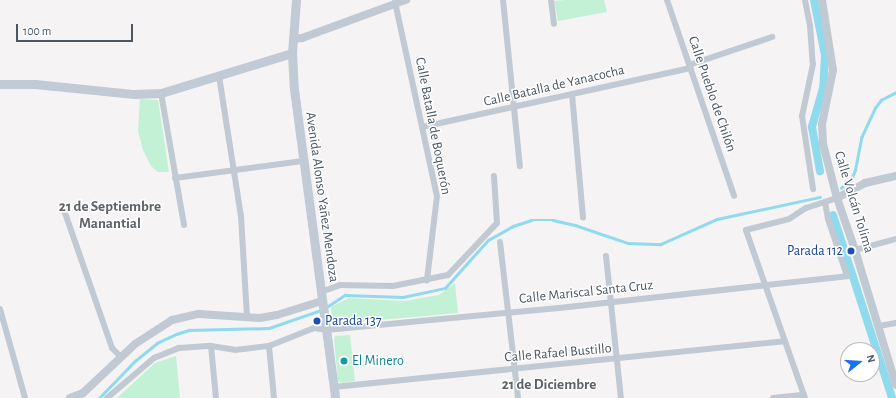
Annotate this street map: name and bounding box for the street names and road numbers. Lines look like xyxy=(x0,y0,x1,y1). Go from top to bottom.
street label: Calle Pueblo de Chilón xyxy=(684,34,740,154)
street label: Calle Batalla de Boquerón xyxy=(411,56,455,196)
street label: Calle Batalla de Yanacocha xyxy=(482,62,626,110)
street label: Avenida Alonso Yañez Mendoza xyxy=(302,111,342,283)
street label: Calle Volcán Tolima xyxy=(831,149,877,255)
street label: Calle Mariscal Santa Cruz xyxy=(518,277,654,307)
street label: Calle Rafael Bustillo xyxy=(504,340,612,366)

